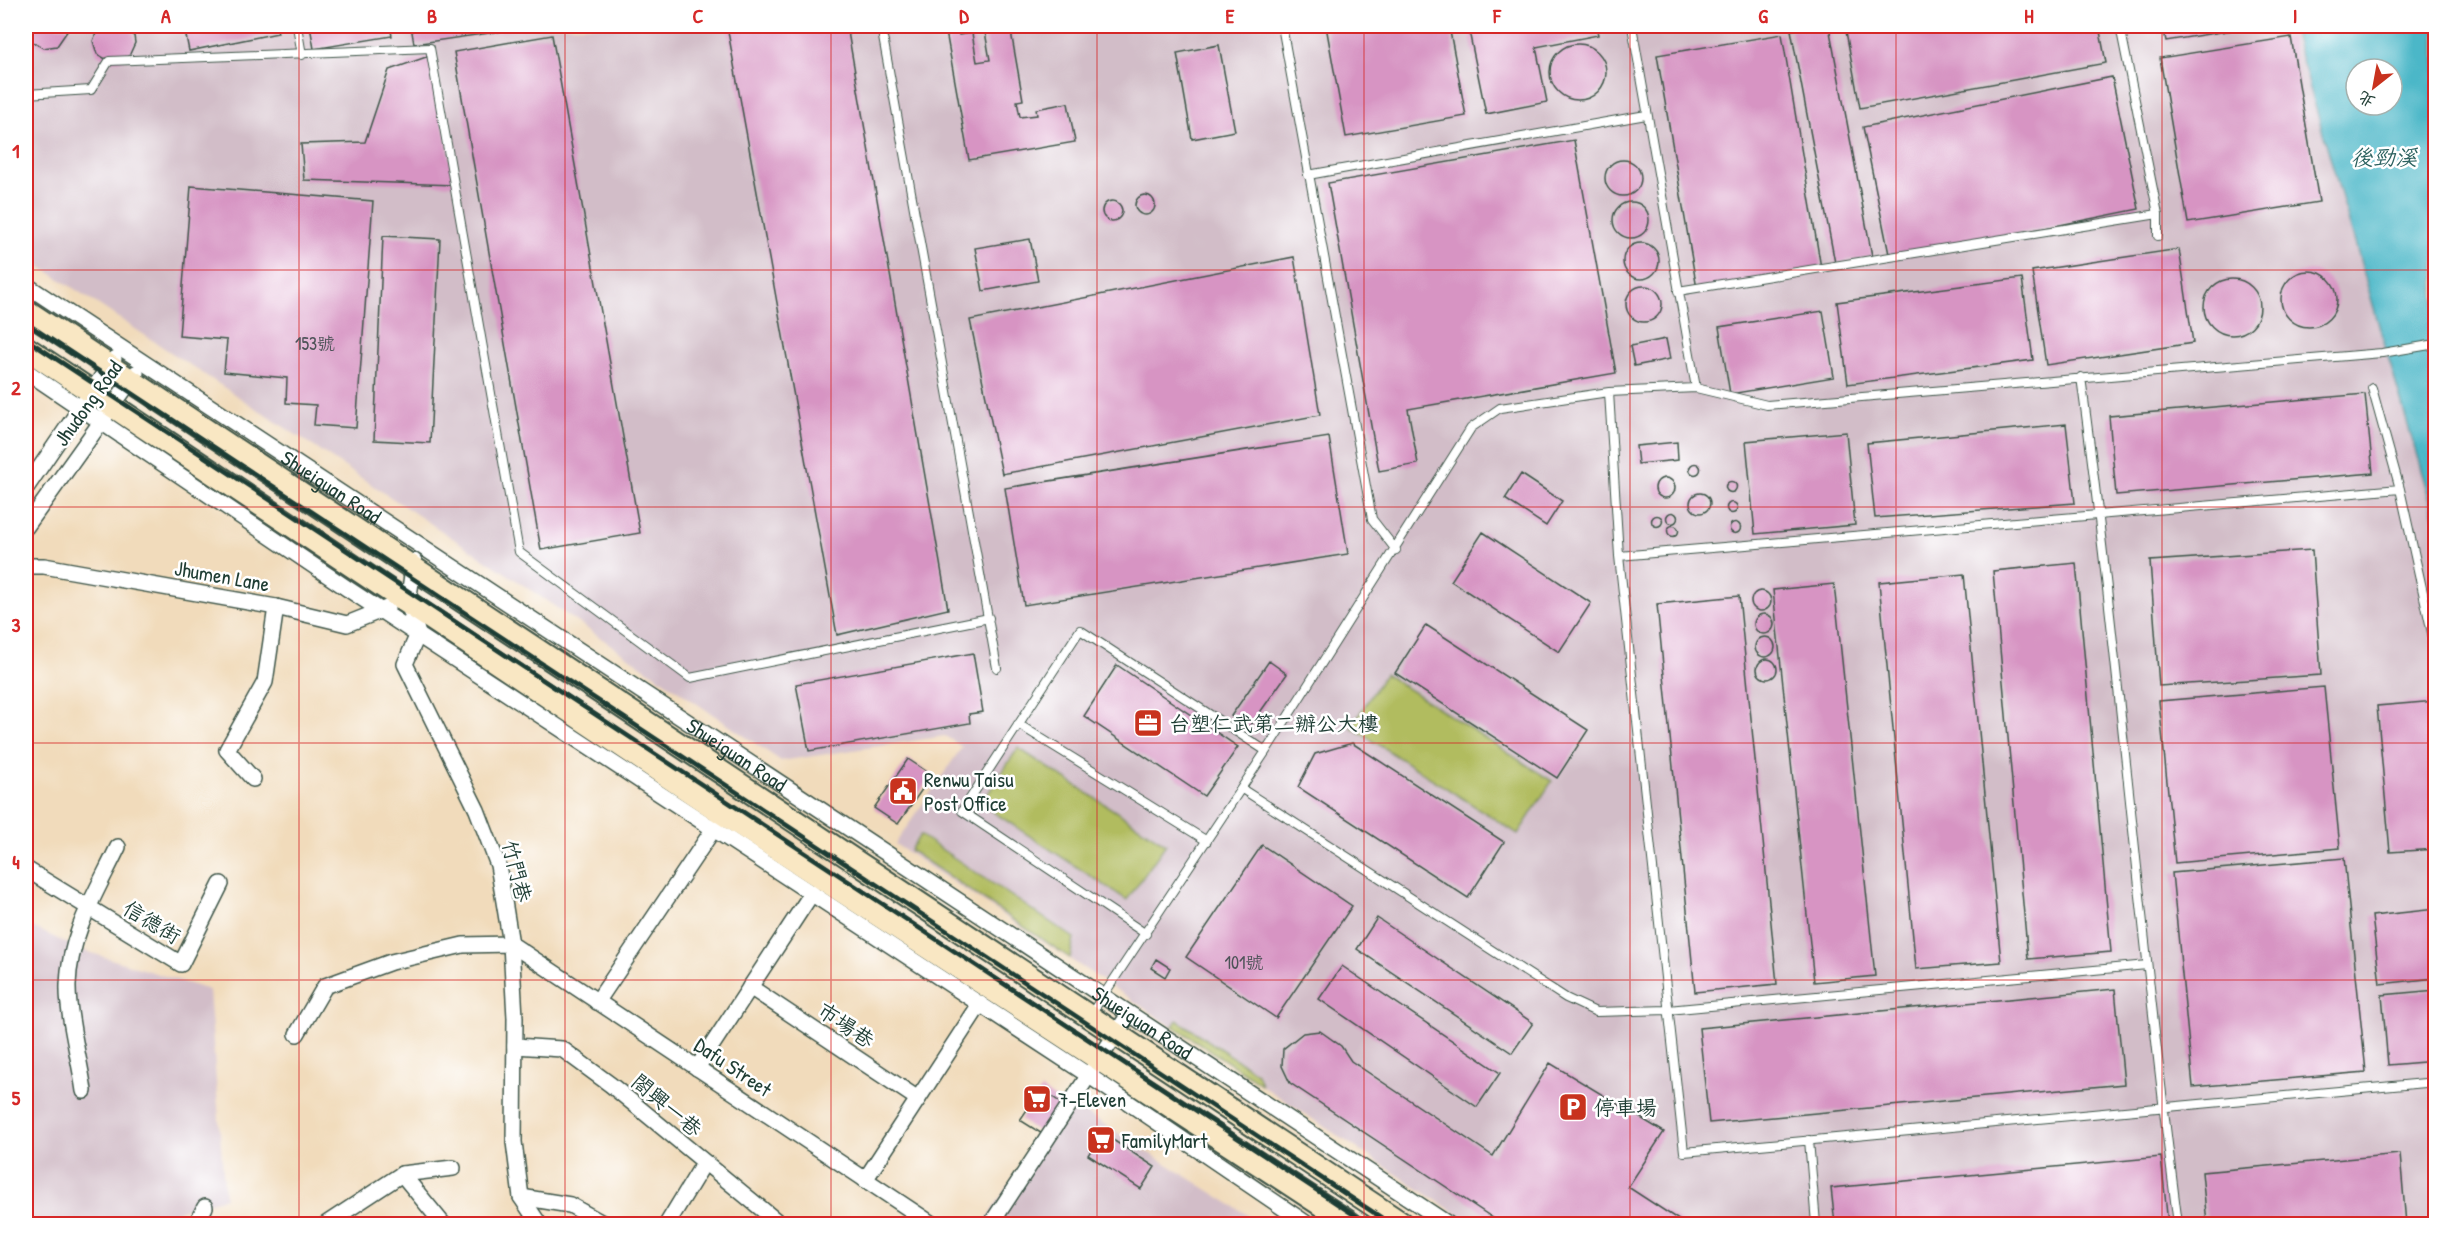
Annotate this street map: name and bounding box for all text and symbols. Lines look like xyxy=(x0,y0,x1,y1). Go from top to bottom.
text: A xyxy=(161,2,171,29)
text: B xyxy=(427,2,437,29)
text: C xyxy=(693,2,704,29)
text: D xyxy=(959,2,969,29)
text: E xyxy=(1226,2,1235,29)
text: F xyxy=(1492,2,1502,29)
text: G xyxy=(1758,2,1768,29)
text: H xyxy=(2024,2,2034,29)
text: I xyxy=(2293,2,2297,29)
north arrow xyxy=(2344,57,2404,117)
text: 北 xyxy=(2354,86,2379,113)
text: 1 xyxy=(12,137,20,164)
water label: 後勁溪 xyxy=(2351,142,2418,172)
house number: 153號 xyxy=(295,331,335,356)
street label: Jhudong Road xyxy=(47,354,129,452)
text: 2 xyxy=(11,374,21,401)
street label: Shueiguan Road xyxy=(276,443,387,530)
street label: Jhumen Lane xyxy=(172,553,272,599)
text: 3 xyxy=(12,611,21,638)
office icon: 台塑仁武第二辦公大樓 xyxy=(1132,707,1164,739)
place label: 台塑仁武第二辦公大樓 xyxy=(1169,709,1379,738)
street label: Shueiguan Road xyxy=(681,711,793,798)
place label: Renwu Taisu Post Office xyxy=(924,765,1014,818)
public building icon: Renwu Taisu Post Office xyxy=(887,775,919,807)
street label: 竹門巷 xyxy=(495,837,539,905)
text: 4 xyxy=(12,848,20,875)
street label: 信德街 xyxy=(118,893,186,951)
house number: 101號 xyxy=(1224,950,1264,975)
street label: Shueiguan Road xyxy=(1087,979,1198,1066)
street label: 市場巷 xyxy=(812,995,880,1055)
street label: Dafu Street xyxy=(688,1030,778,1104)
street label: 閤興一巷 xyxy=(626,1067,708,1143)
supermarket icon: 7-Eleven xyxy=(1021,1083,1053,1115)
text: 5 xyxy=(12,1084,21,1111)
place label: 7-Eleven xyxy=(1058,1085,1126,1114)
parking icon: 停車場 xyxy=(1557,1091,1589,1123)
place label: 停車場 xyxy=(1594,1093,1657,1122)
supermarket icon: FamilyMart xyxy=(1085,1124,1117,1156)
place label: FamilyMart xyxy=(1121,1126,1208,1155)

